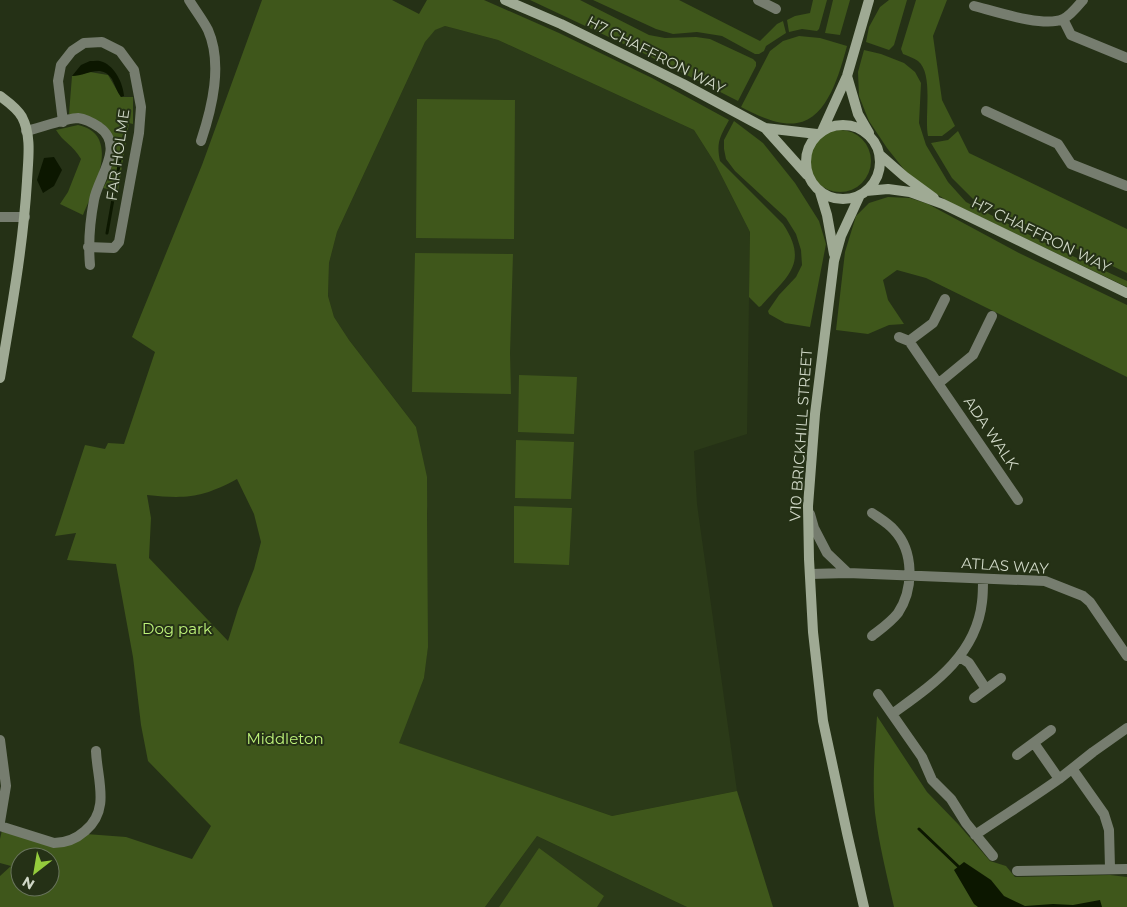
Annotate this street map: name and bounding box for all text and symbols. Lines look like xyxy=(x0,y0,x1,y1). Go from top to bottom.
street label: H7 CHAFFRON WAY xyxy=(584,11,729,98)
street label: FAR HOLME xyxy=(102,108,133,202)
street label: H7 CHAFFRON WAY xyxy=(968,193,1114,277)
street label: V10 BRICKHILL STREET xyxy=(785,347,816,522)
street label: ADA WALK xyxy=(960,393,1023,473)
street label: ATLAS WAY xyxy=(961,553,1050,578)
park label: Dog park xyxy=(142,619,212,638)
park label: Middleton xyxy=(246,729,324,748)
north arrow xyxy=(10,847,60,897)
text: N xyxy=(19,873,38,894)

